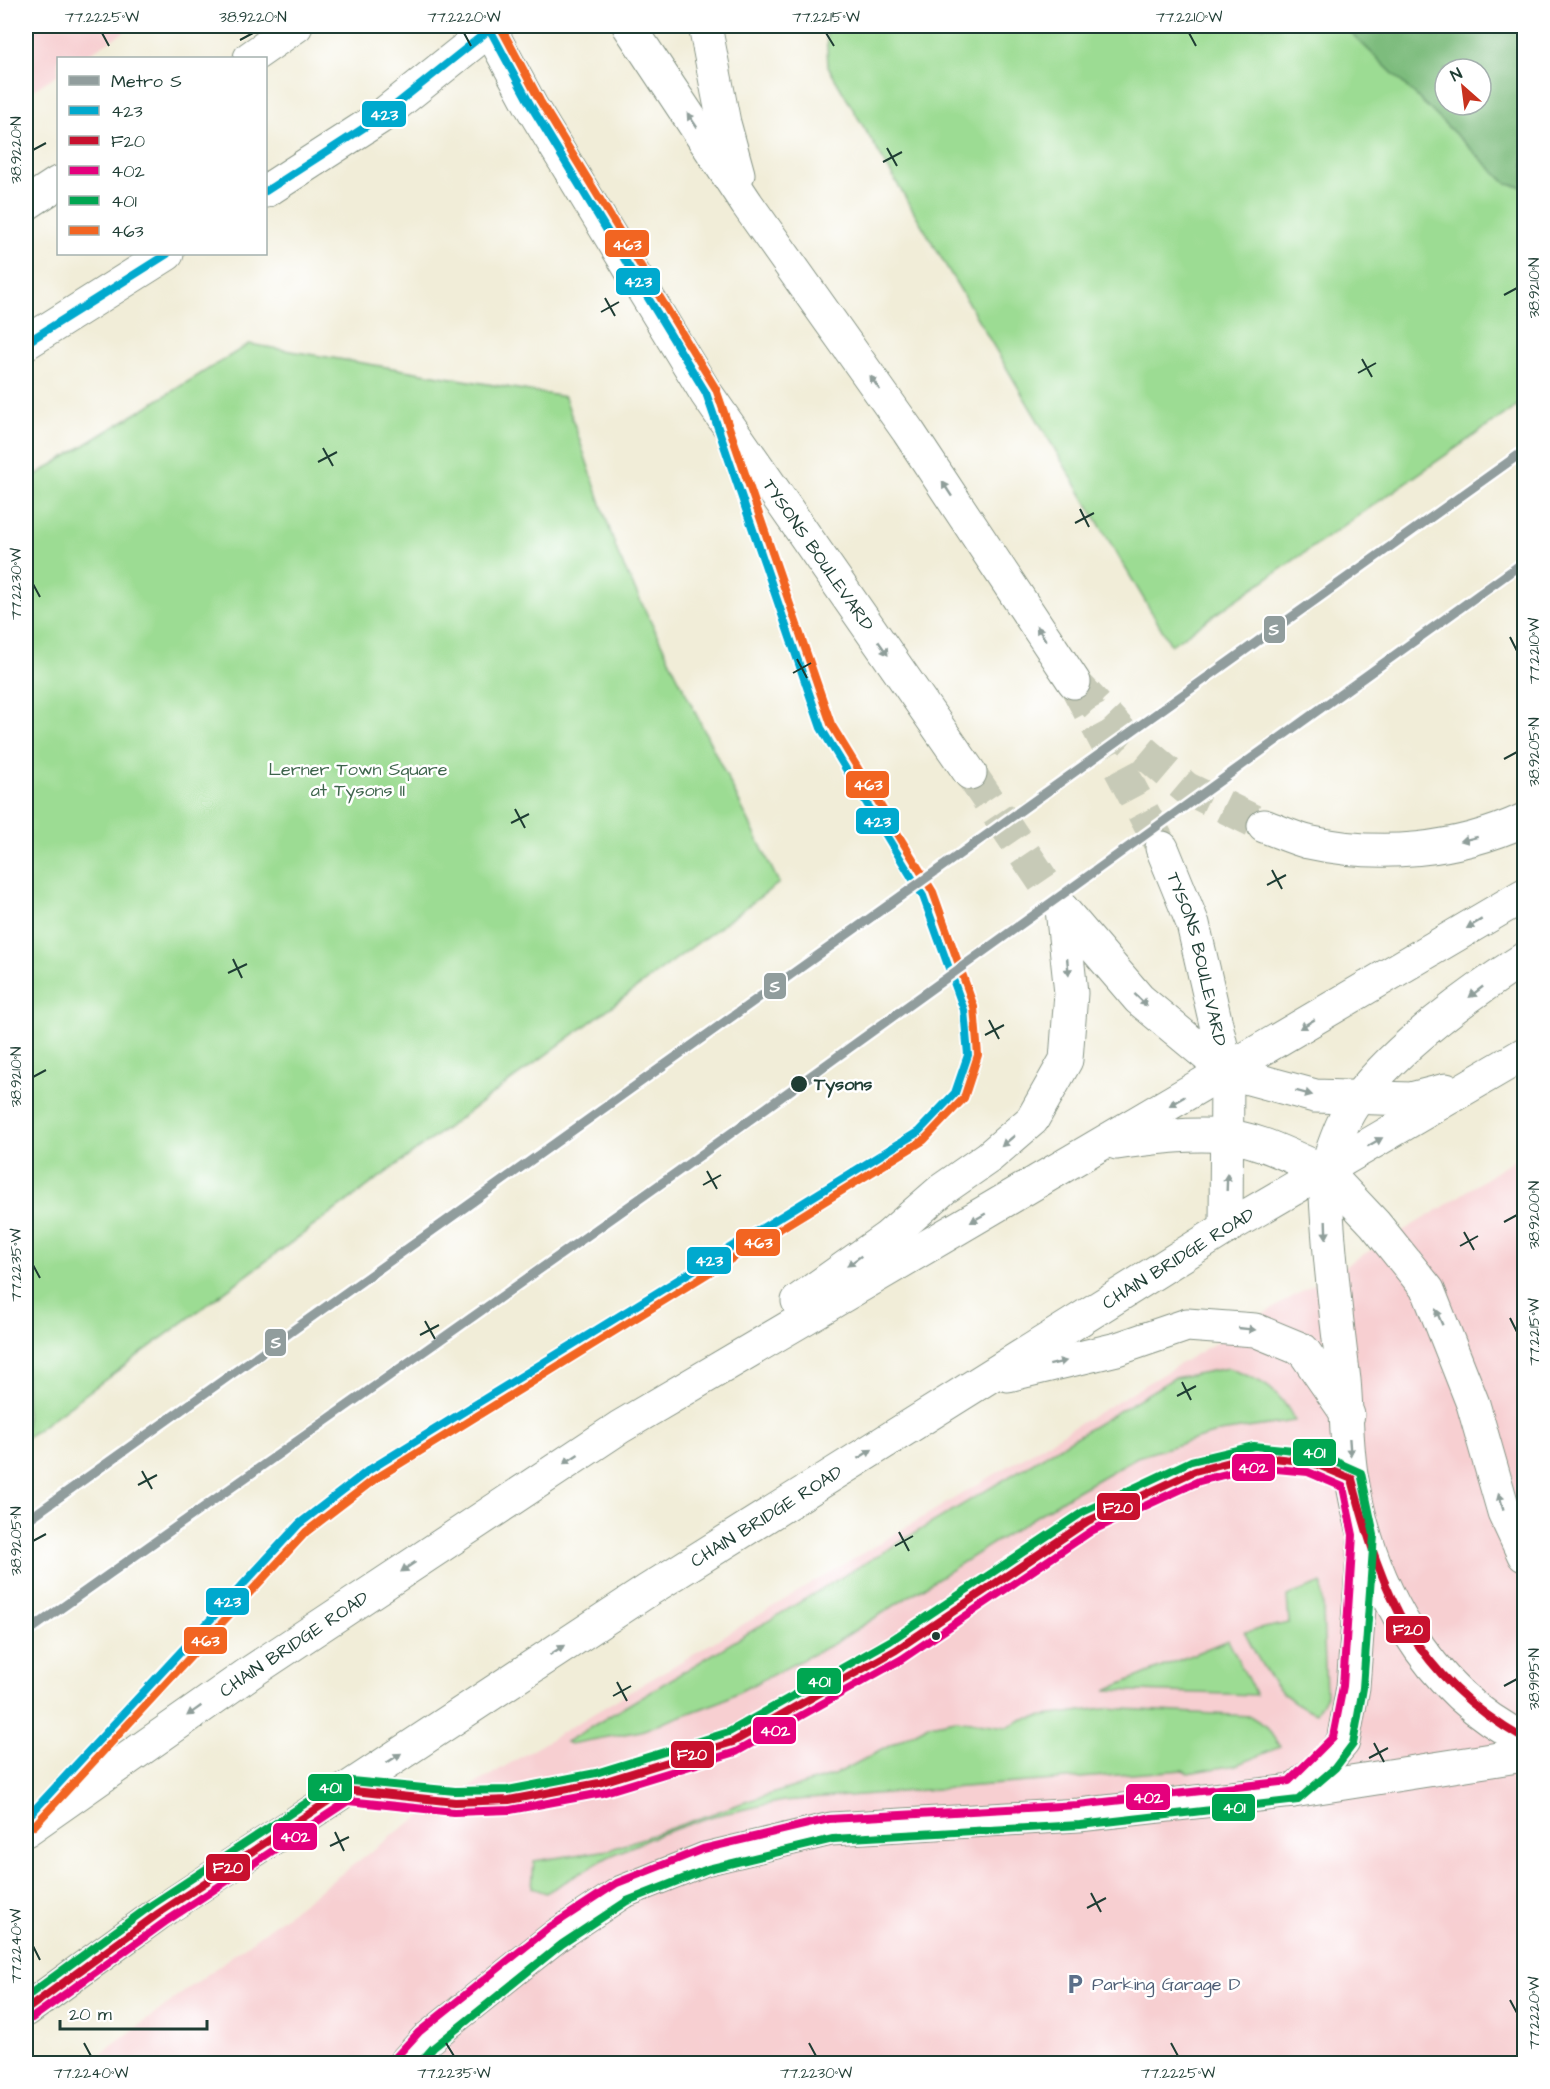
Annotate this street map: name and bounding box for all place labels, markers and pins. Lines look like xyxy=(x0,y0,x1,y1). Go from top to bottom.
place label: Tysons xyxy=(813,1072,872,1098)
marker: Tysons xyxy=(789,1074,809,1094)
unlabelled marker xyxy=(930,1630,942,1642)
parking icon: Parking Garage D xyxy=(1063,1972,1087,1996)
place label: Parking Garage D xyxy=(1092,1972,1241,1998)

